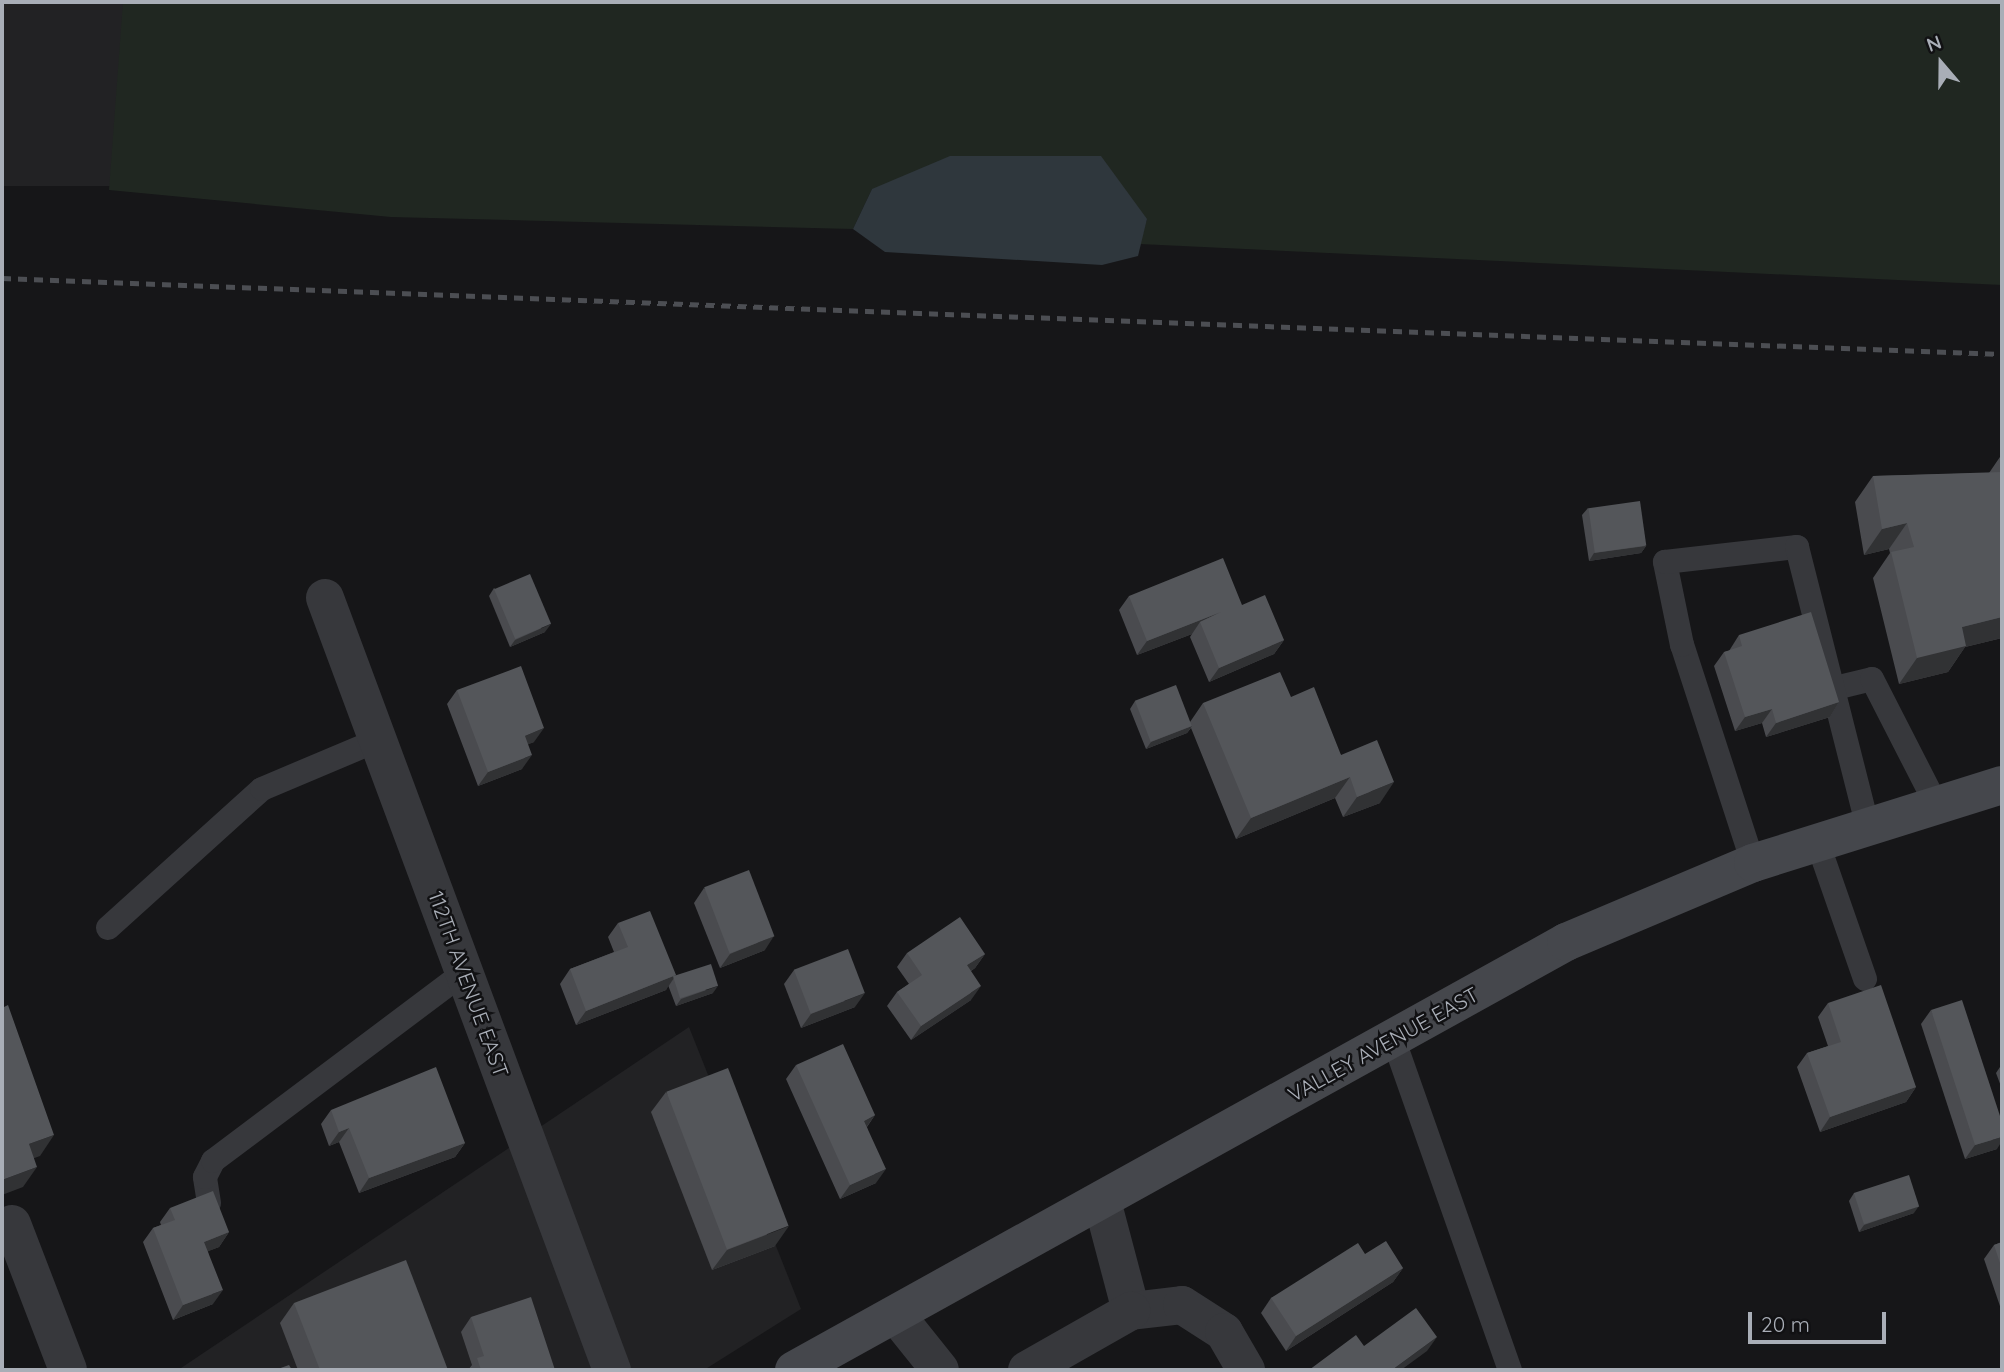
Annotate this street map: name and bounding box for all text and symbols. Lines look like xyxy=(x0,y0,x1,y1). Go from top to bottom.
north arrow xyxy=(1906,28,1976,98)
text: N xyxy=(1923,30,1944,57)
street label: 112TH AVENUE EAST xyxy=(424,888,514,1080)
street label: VALLEY AVENUE EAST xyxy=(1283,981,1483,1107)
scale bar xyxy=(1752,1298,1890,1342)
text: 20 m xyxy=(1761,1311,1810,1337)

